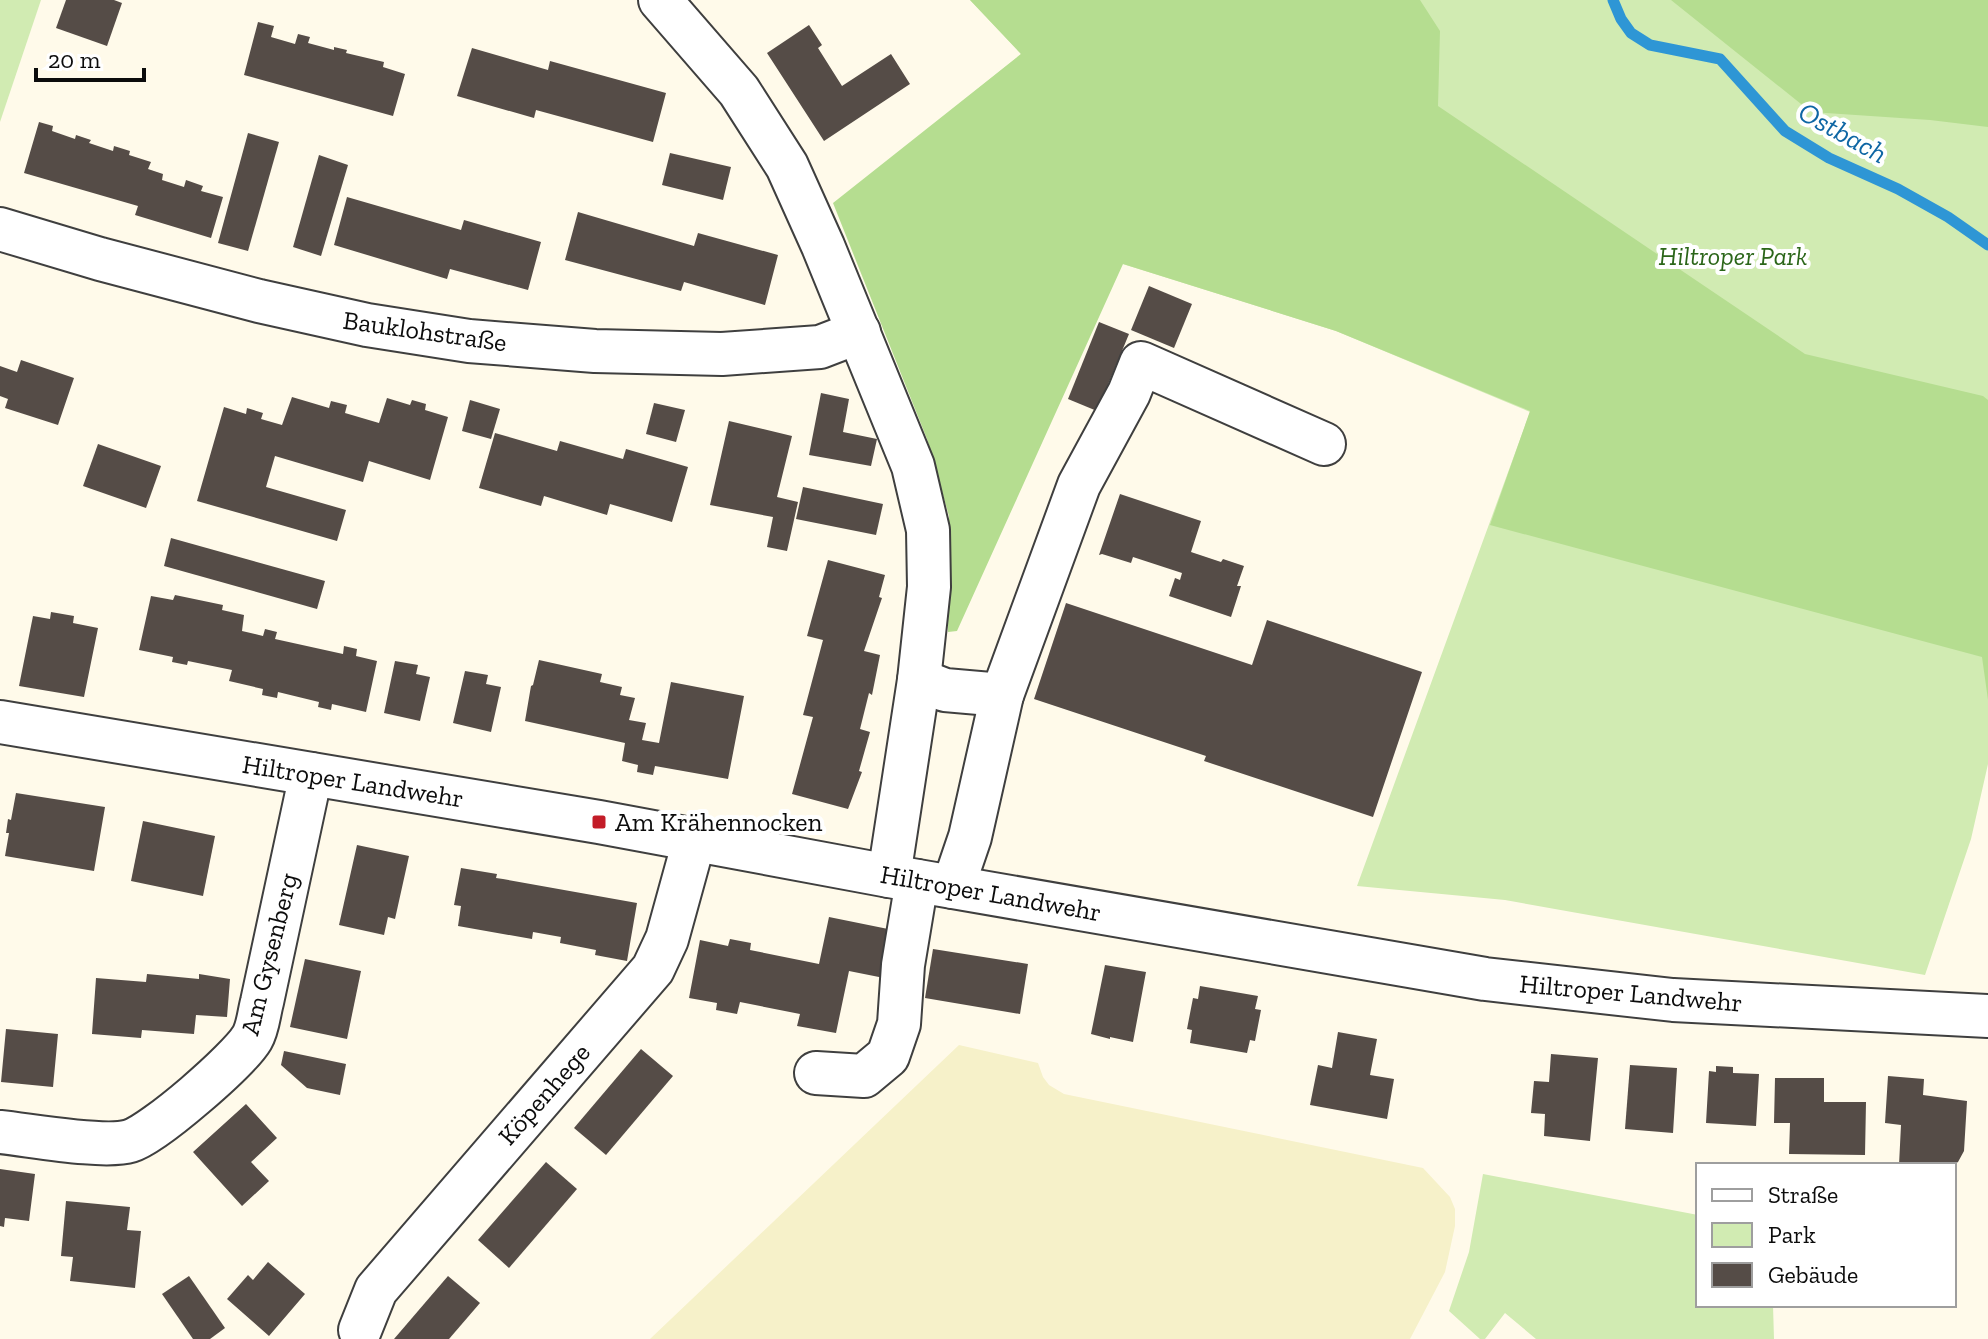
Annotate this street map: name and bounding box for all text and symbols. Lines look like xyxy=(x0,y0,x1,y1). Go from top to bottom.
scale bar xyxy=(36,32,144,82)
text: 20 m xyxy=(48,45,101,74)
water label: Ostbach xyxy=(1793,95,1893,170)
park label: Hiltroper Park xyxy=(1659,240,1807,272)
street label: Bauklohstraße xyxy=(341,304,509,358)
street label: Hiltroper Landwehr xyxy=(240,748,466,814)
place label: Am Krähennocken xyxy=(615,806,823,838)
marker: Am Krähennocken xyxy=(590,813,608,831)
street label: Hiltroper Landwehr xyxy=(878,858,1104,928)
street label: Am Gysenberg xyxy=(233,870,305,1038)
street label: Hiltroper Landwehr xyxy=(1518,967,1744,1019)
street label: Köpenhege xyxy=(491,1037,597,1151)
legend xyxy=(1696,1163,1956,1307)
text: Straße xyxy=(1768,1180,1838,1209)
text: Park xyxy=(1768,1220,1816,1249)
text: Gebäude xyxy=(1768,1260,1858,1289)

